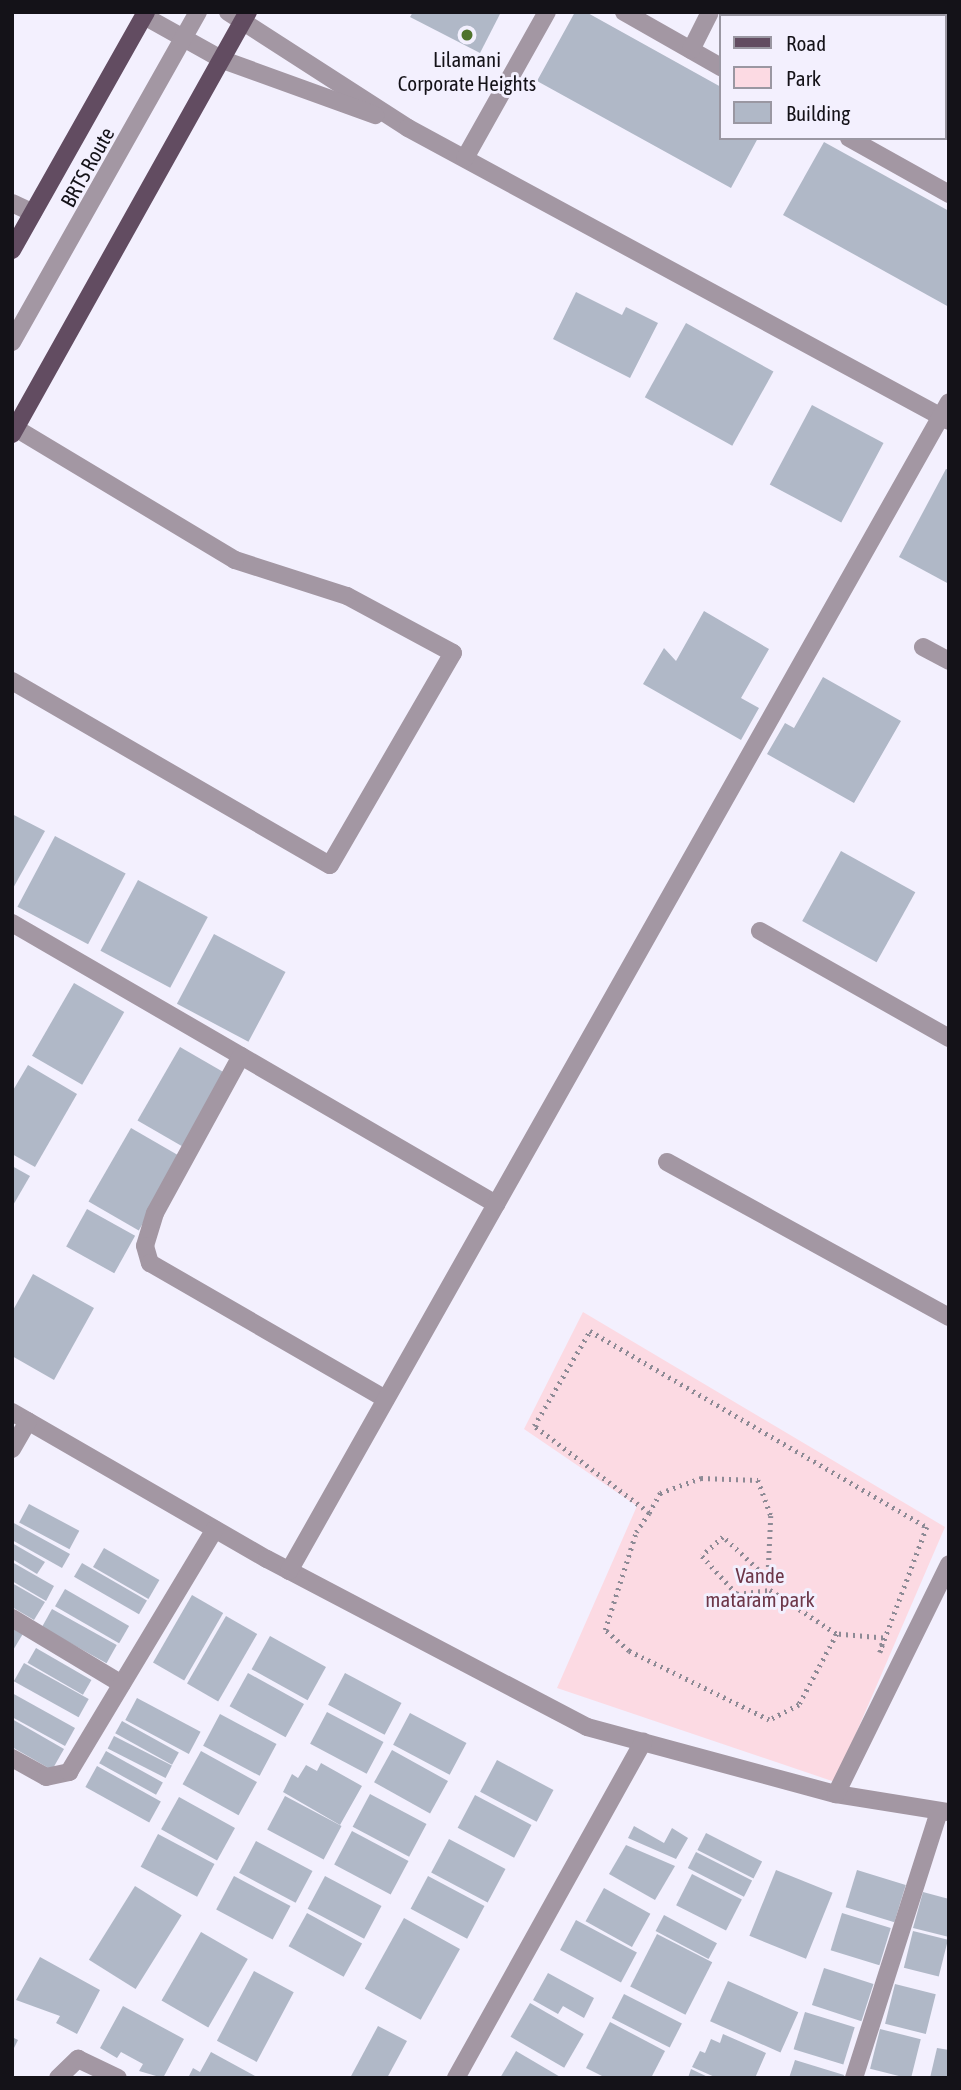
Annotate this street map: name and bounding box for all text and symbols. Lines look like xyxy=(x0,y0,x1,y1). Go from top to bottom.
legend xyxy=(720,14,947,140)
marker: Lilamani Corporate Heights xyxy=(459,27,475,43)
text: Road xyxy=(786,31,826,55)
place label: Lilamani Corporate Heights xyxy=(398,46,536,96)
text: Park xyxy=(786,66,821,90)
text: Building xyxy=(786,101,850,125)
street label: BRTS Route xyxy=(55,123,119,211)
park label: Vande mataram park xyxy=(705,1562,815,1612)

